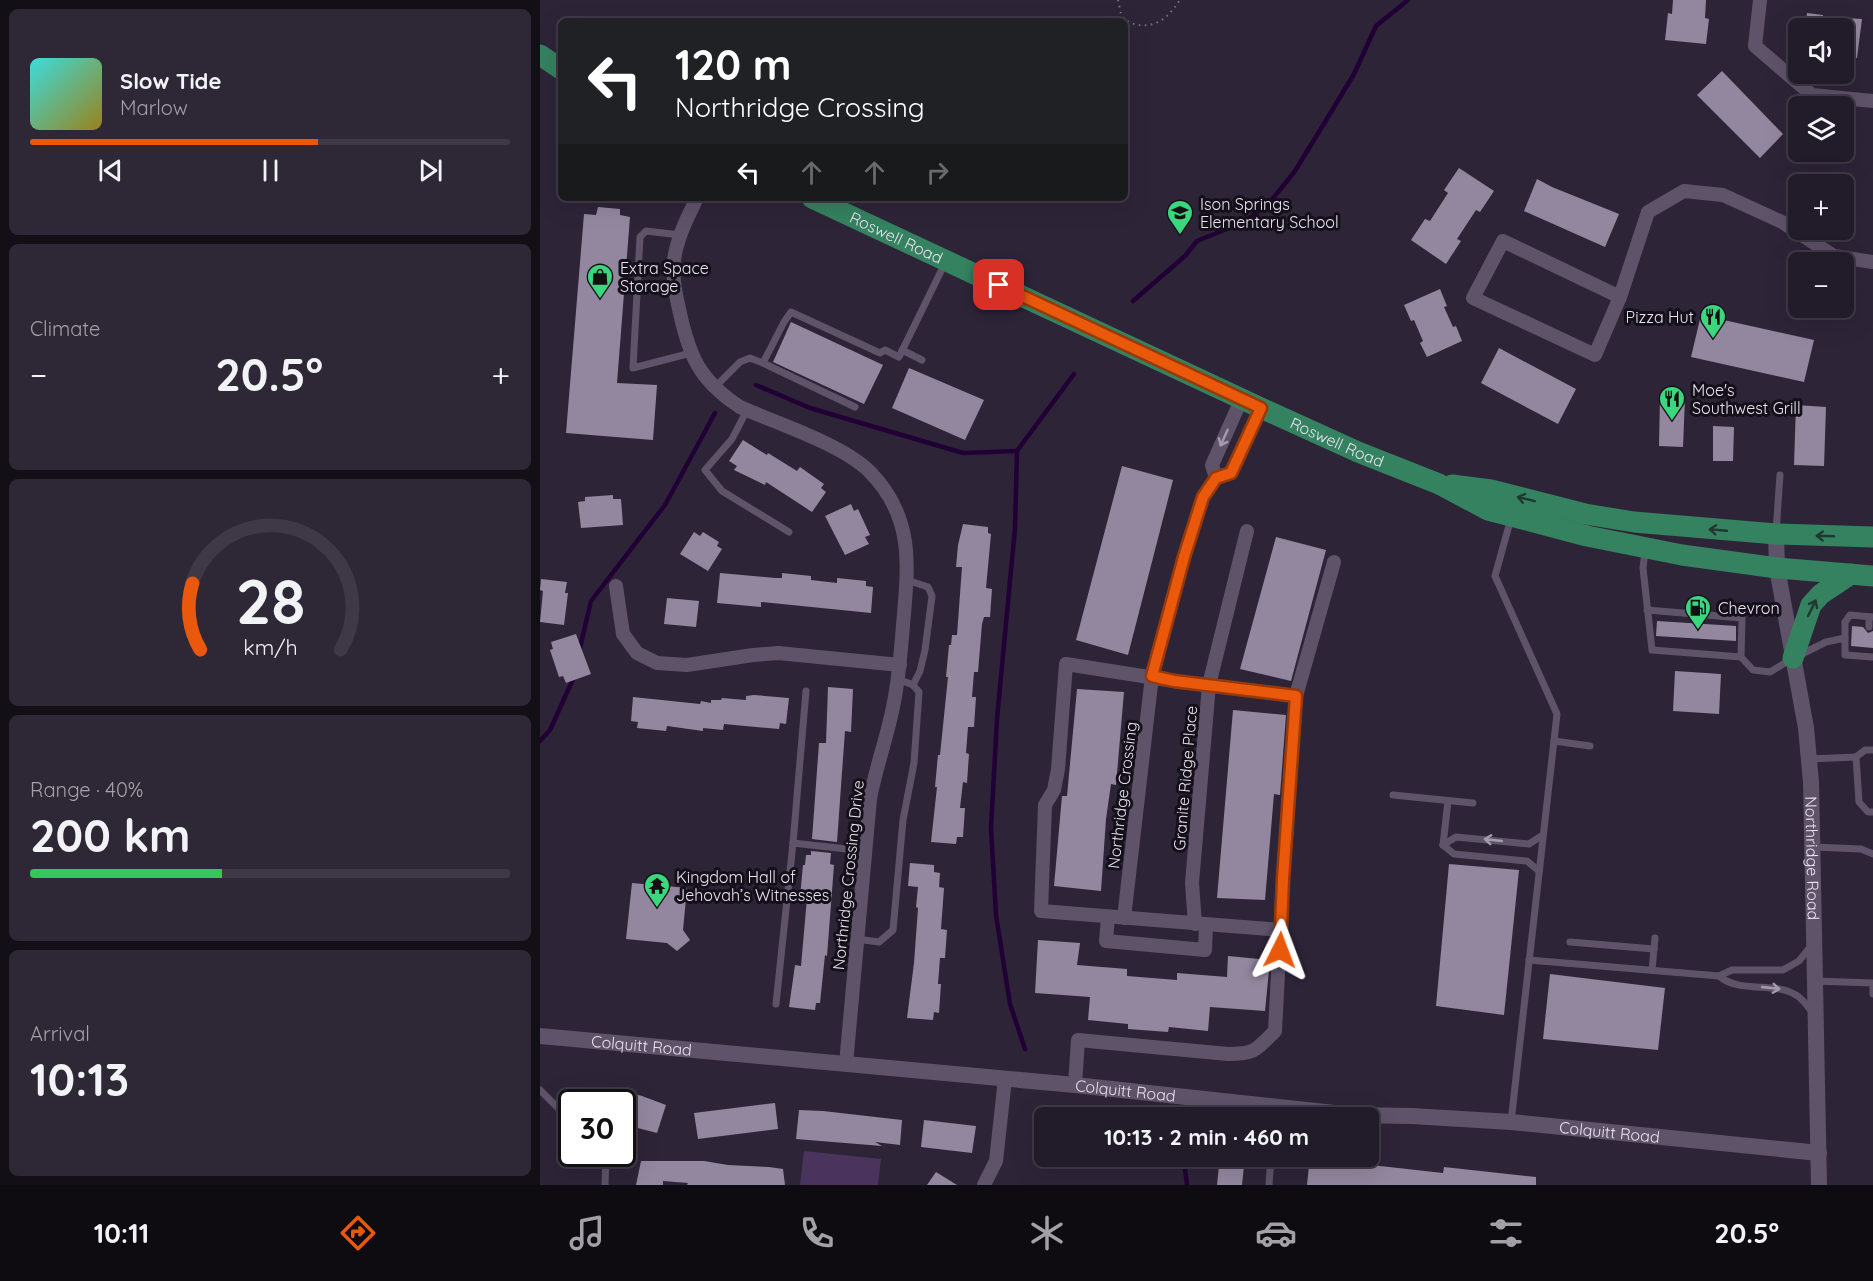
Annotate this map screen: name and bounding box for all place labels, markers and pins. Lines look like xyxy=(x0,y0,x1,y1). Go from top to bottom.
place label: Ison Springs Elementary School xyxy=(1200,194,1339,232)
school or university icon: Ison Springs Elementary School xyxy=(1165,198,1195,236)
place label: Extra Space Storage xyxy=(620,258,709,296)
pin xyxy=(973,259,1024,310)
shop icon: Extra Space Storage xyxy=(585,262,615,300)
restaurant icon: Pizza Hut xyxy=(1698,302,1728,340)
place label: Pizza Hut xyxy=(1626,307,1694,327)
place label: Moe's Southwest Grill xyxy=(1692,380,1801,418)
restaurant icon: Moe's Southwest Grill xyxy=(1657,384,1687,422)
fuel station icon: Chevron xyxy=(1683,593,1713,631)
place label: Chevron xyxy=(1718,598,1780,618)
place label: Kingdom Hall of Jehovah’s Witnesses xyxy=(676,867,829,905)
temple icon: Kingdom Hall of Jehovah’s Witnesses xyxy=(642,871,672,909)

